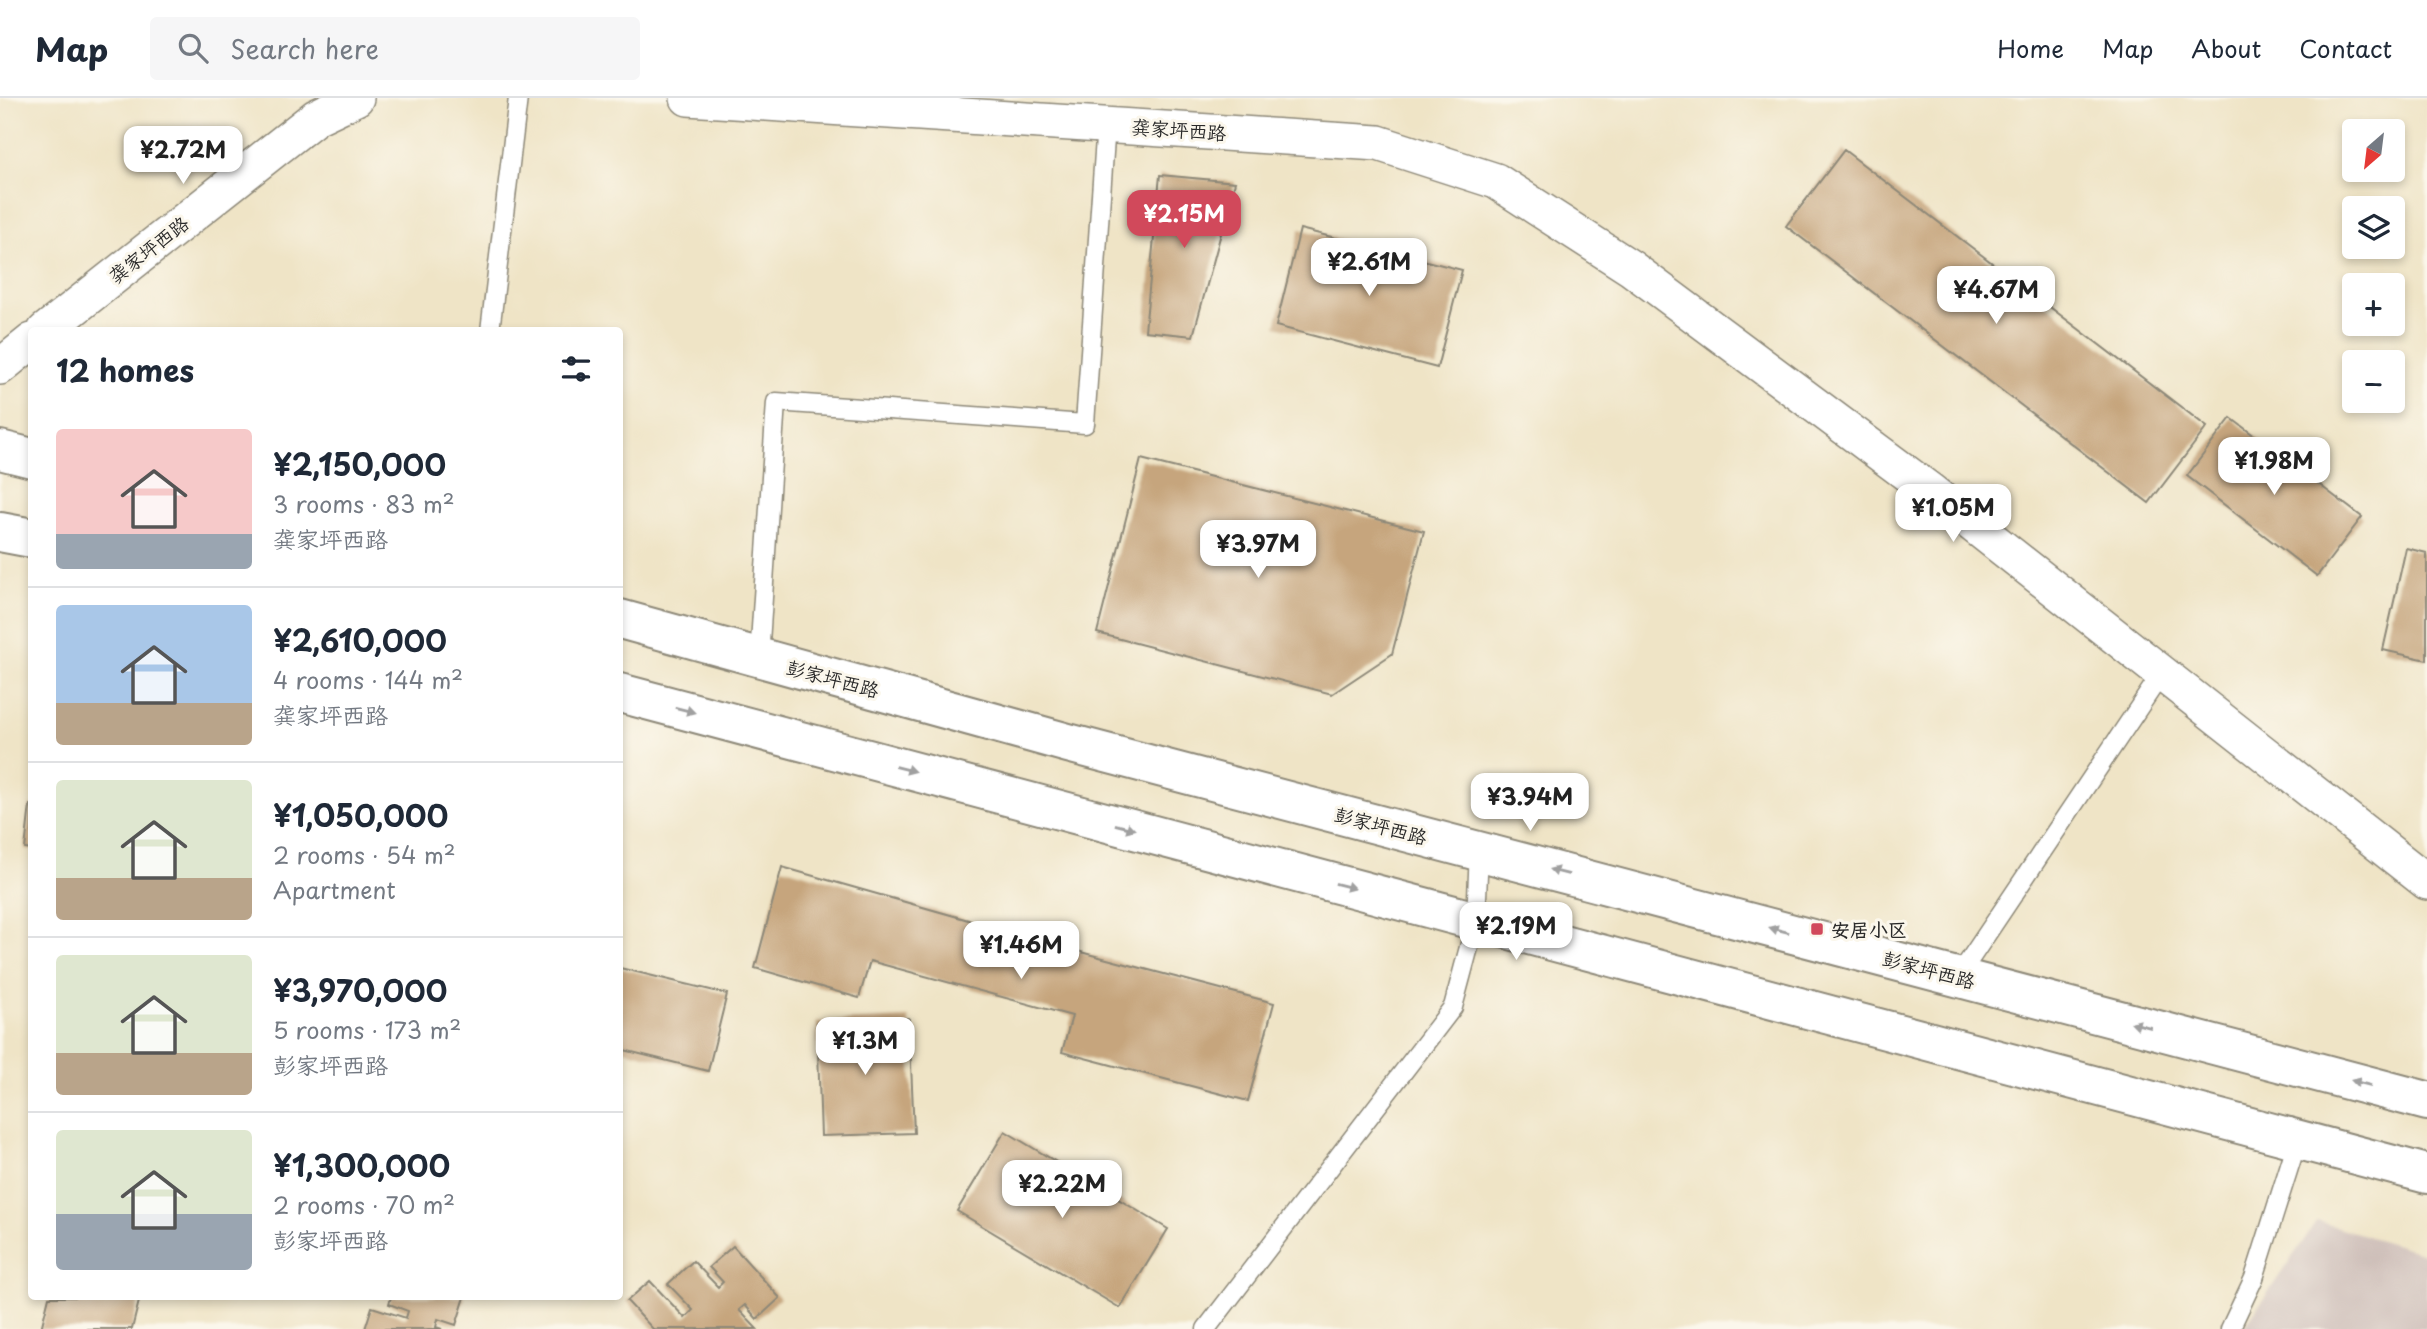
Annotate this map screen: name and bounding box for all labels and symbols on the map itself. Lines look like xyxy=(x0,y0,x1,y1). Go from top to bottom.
street label: 龚家坪西路 xyxy=(1131,112,1227,146)
north arrow xyxy=(2342,119,2404,182)
pin: ¥2.72M xyxy=(126,126,240,186)
pin: ¥2.15M xyxy=(1127,190,1241,250)
street label: 龚家坪西路 xyxy=(102,209,194,289)
pin: ¥2.61M xyxy=(1312,238,1426,298)
pin: ¥4.67M xyxy=(1939,266,2053,326)
pin: ¥1.98M xyxy=(2217,438,2331,497)
pin: ¥1.05M xyxy=(1896,484,2010,544)
pin: ¥3.97M xyxy=(1201,520,1315,580)
street label: 彭家坪西路 xyxy=(783,652,883,704)
one-way arrow xyxy=(675,706,696,716)
one-way arrow xyxy=(894,764,916,775)
pin: ¥3.94M xyxy=(1473,774,1587,833)
street label: 彭家坪西路 xyxy=(1331,799,1431,851)
one-way arrow xyxy=(1114,822,1136,833)
one-way arrow xyxy=(1548,866,1569,876)
one-way arrow xyxy=(1334,881,1356,892)
pin: ¥2.19M xyxy=(1459,902,1573,962)
place label: 安居小区 xyxy=(1831,915,1907,943)
marker: 安居小区 xyxy=(1809,921,1825,937)
pin: ¥1.46M xyxy=(964,922,1078,981)
one-way arrow xyxy=(1768,924,1790,935)
street label: 彭家坪西路 xyxy=(1879,943,1979,995)
pin: ¥1.3M xyxy=(816,1018,914,1077)
one-way arrow xyxy=(2130,1019,2152,1030)
one-way arrow xyxy=(2350,1077,2372,1088)
pin: ¥2.22M xyxy=(1005,1160,1119,1220)

